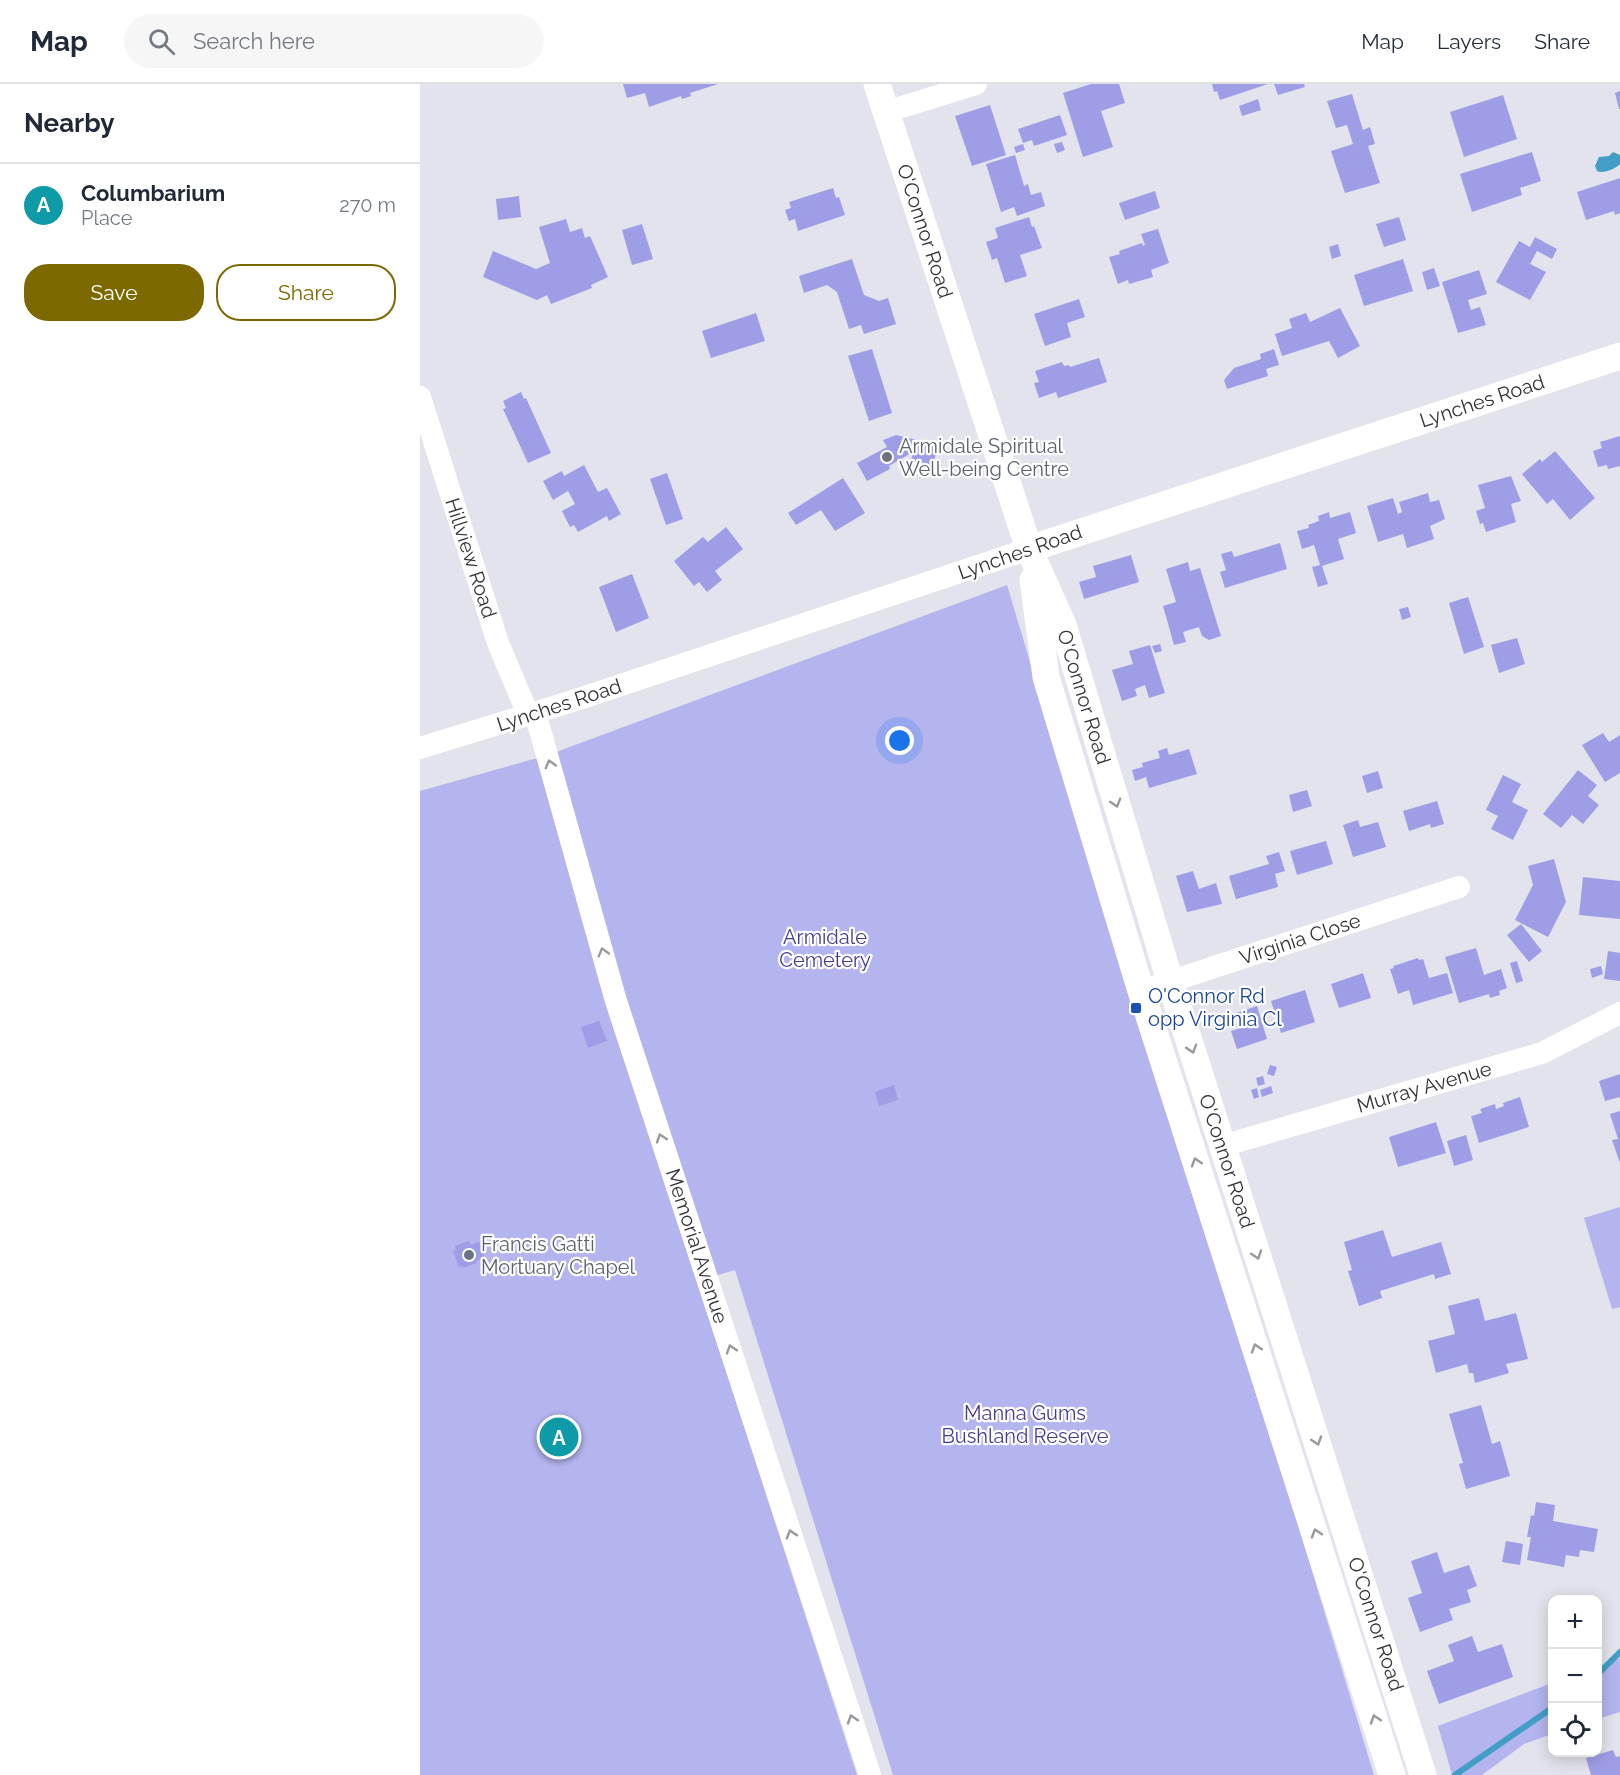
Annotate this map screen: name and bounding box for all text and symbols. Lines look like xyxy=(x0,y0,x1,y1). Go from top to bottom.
search box xyxy=(124,14,544,68)
text: Map xyxy=(30,25,88,58)
icon: search xyxy=(145,25,178,58)
text: Search here xyxy=(193,28,315,54)
text: Map xyxy=(1361,29,1404,54)
text: Layers xyxy=(1437,29,1501,54)
text: Share xyxy=(1534,29,1590,54)
text: Nearby xyxy=(24,108,114,138)
street label: O'Connor Road xyxy=(892,161,958,301)
text: Columbarium xyxy=(81,180,225,206)
text: A xyxy=(37,193,50,217)
text: 270 m xyxy=(339,193,396,217)
text: Place xyxy=(81,206,132,230)
button: Save xyxy=(24,264,204,321)
button: Share xyxy=(216,264,396,321)
street label: Lynches Road xyxy=(1417,370,1547,432)
place label: Armidale Spiritual Well-being Centre xyxy=(899,434,1069,481)
marker: Armidale Spiritual Well-being Centre xyxy=(880,450,894,464)
street label: Hillview Road xyxy=(440,495,502,621)
street label: Lynches Road xyxy=(955,520,1085,584)
street label: O'Connor Road xyxy=(1052,627,1116,767)
street label: Lynches Road xyxy=(494,674,624,736)
your location xyxy=(885,726,914,755)
one-way arrow xyxy=(545,759,557,770)
one-way arrow xyxy=(1109,797,1121,808)
street label: Virginia Close xyxy=(1236,908,1364,970)
park label: Armidale Cemetery xyxy=(779,925,871,972)
one-way arrow xyxy=(598,947,610,958)
place label: O'Connor Rd opp Virginia Cl xyxy=(1148,984,1282,1031)
marker: O'Connor Rd opp Virginia Cl xyxy=(1129,1001,1143,1015)
one-way arrow xyxy=(1185,1043,1197,1054)
street label: Murray Avenue xyxy=(1354,1056,1494,1118)
street label: O'Connor Road xyxy=(1194,1091,1260,1231)
one-way arrow xyxy=(656,1133,668,1144)
one-way arrow xyxy=(1191,1157,1204,1168)
street label: Memorial Avenue xyxy=(661,1166,733,1327)
place label: Francis Gatti Mortuary Chapel xyxy=(481,1232,636,1279)
marker: Francis Gatti Mortuary Chapel xyxy=(462,1248,476,1262)
one-way arrow xyxy=(1250,1249,1262,1260)
one-way arrow xyxy=(1251,1343,1263,1354)
one-way arrow xyxy=(725,1344,738,1355)
park label: Manna Gums Bushland Reserve xyxy=(942,1401,1109,1448)
pin: A xyxy=(540,1414,578,1460)
one-way arrow xyxy=(1310,1435,1322,1446)
one-way arrow xyxy=(1310,1528,1323,1539)
one-way arrow xyxy=(786,1529,798,1540)
street label: O'Connor Road xyxy=(1343,1554,1409,1694)
map controls xyxy=(1548,1595,1602,1757)
button: + xyxy=(1548,1595,1602,1649)
button: − xyxy=(1548,1649,1602,1703)
button: locate xyxy=(1548,1703,1602,1757)
one-way arrow xyxy=(846,1714,859,1725)
one-way arrow xyxy=(1370,1714,1382,1725)

